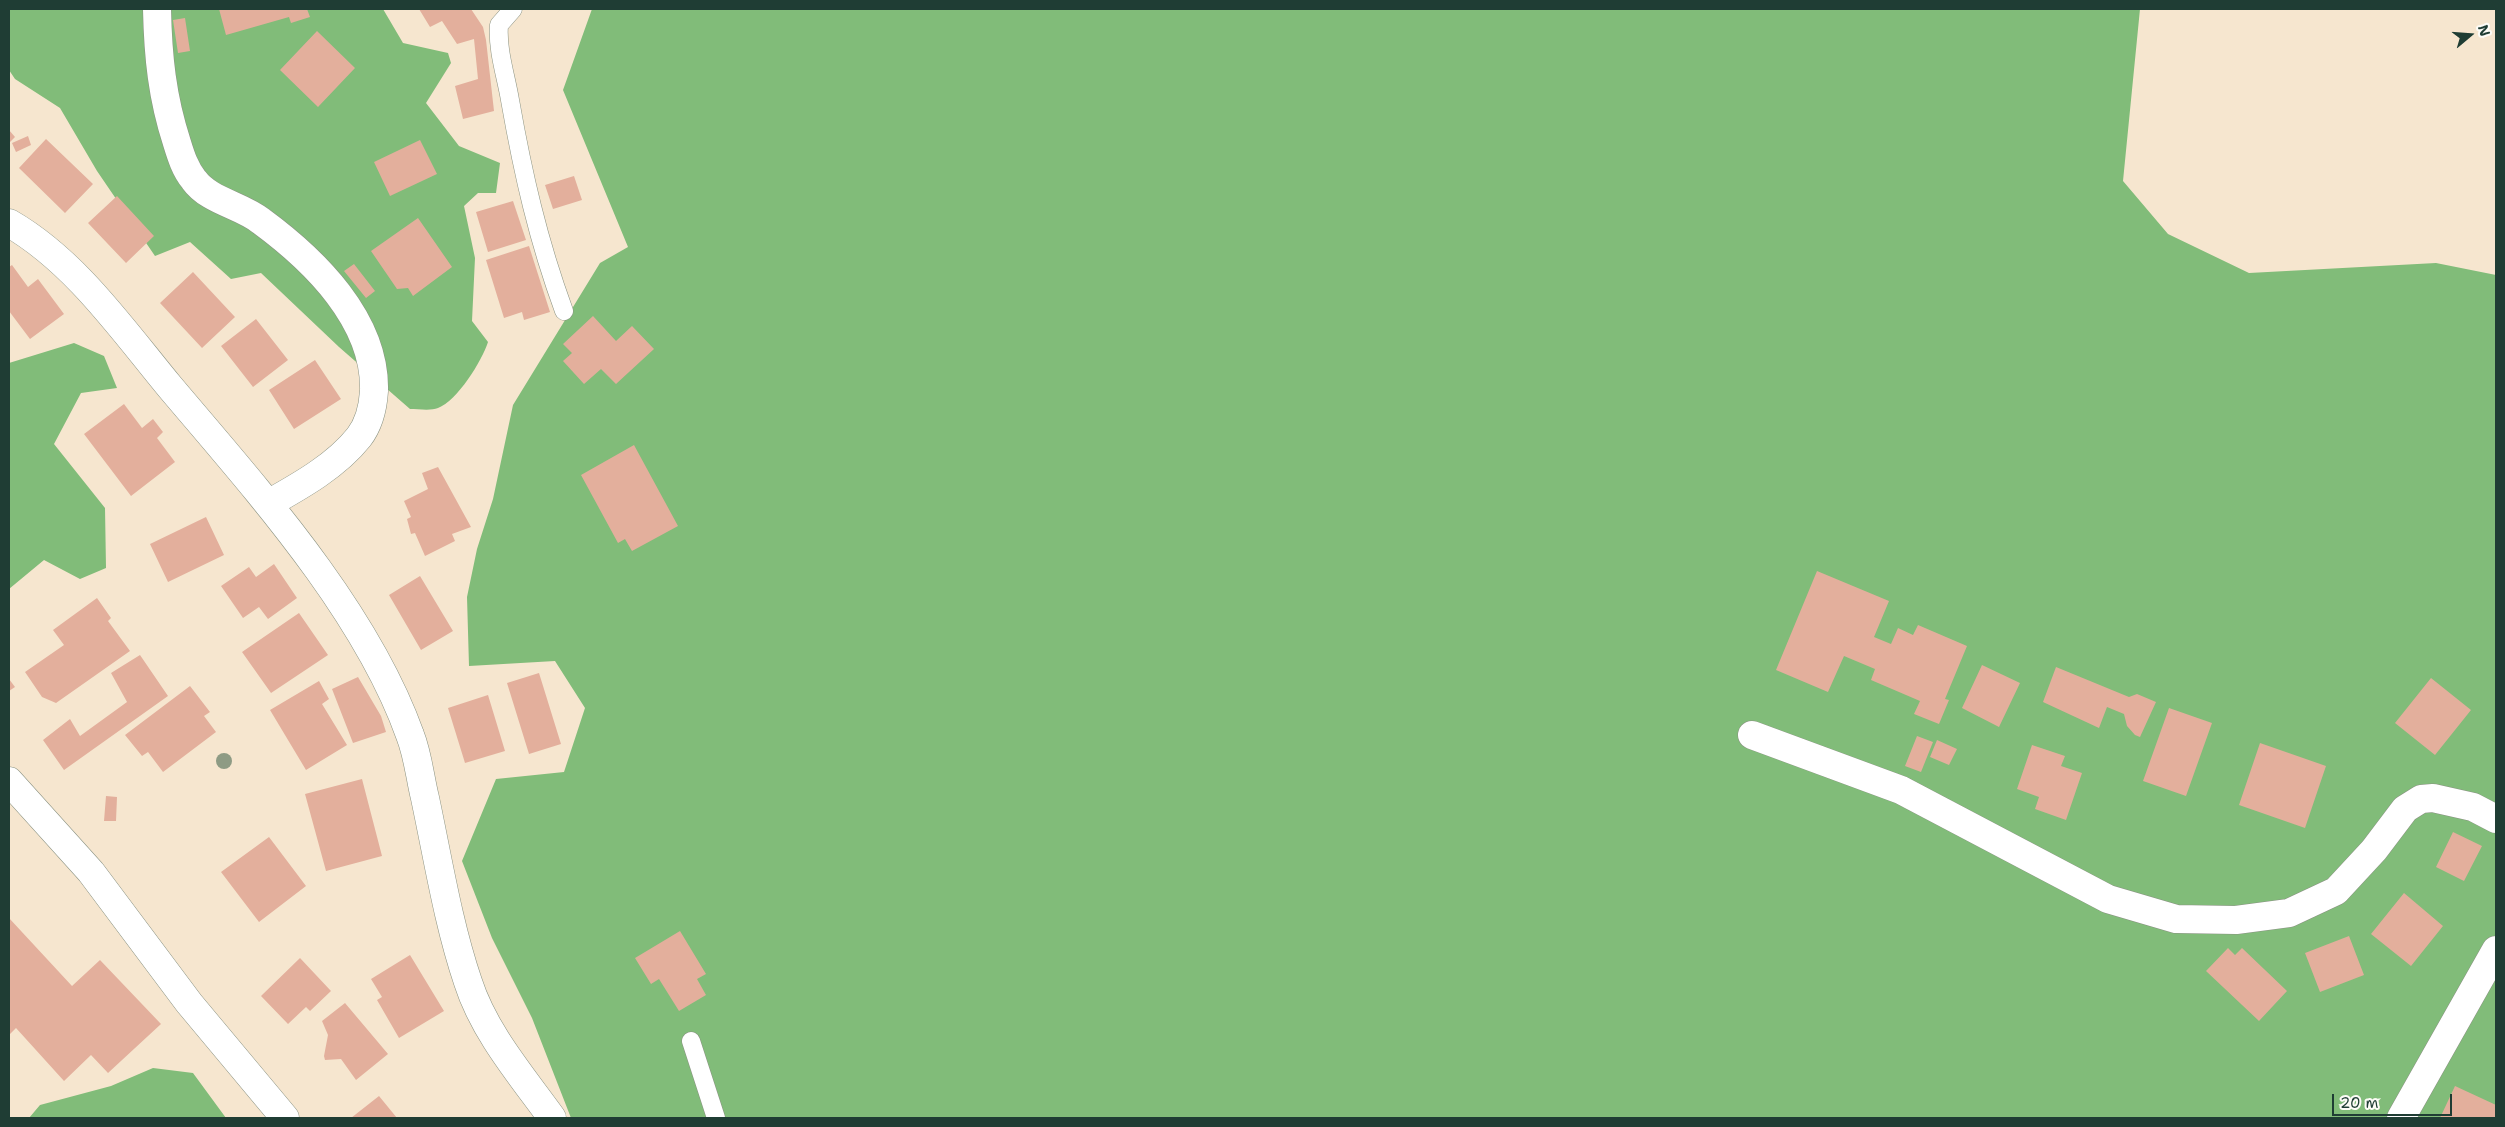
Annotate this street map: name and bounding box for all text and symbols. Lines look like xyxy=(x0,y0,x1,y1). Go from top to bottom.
north arrow xyxy=(2445,10,2495,60)
text: N xyxy=(2474,22,2495,38)
scale bar xyxy=(2335,1084,2455,1116)
text: 20 m xyxy=(2340,1093,2379,1113)

